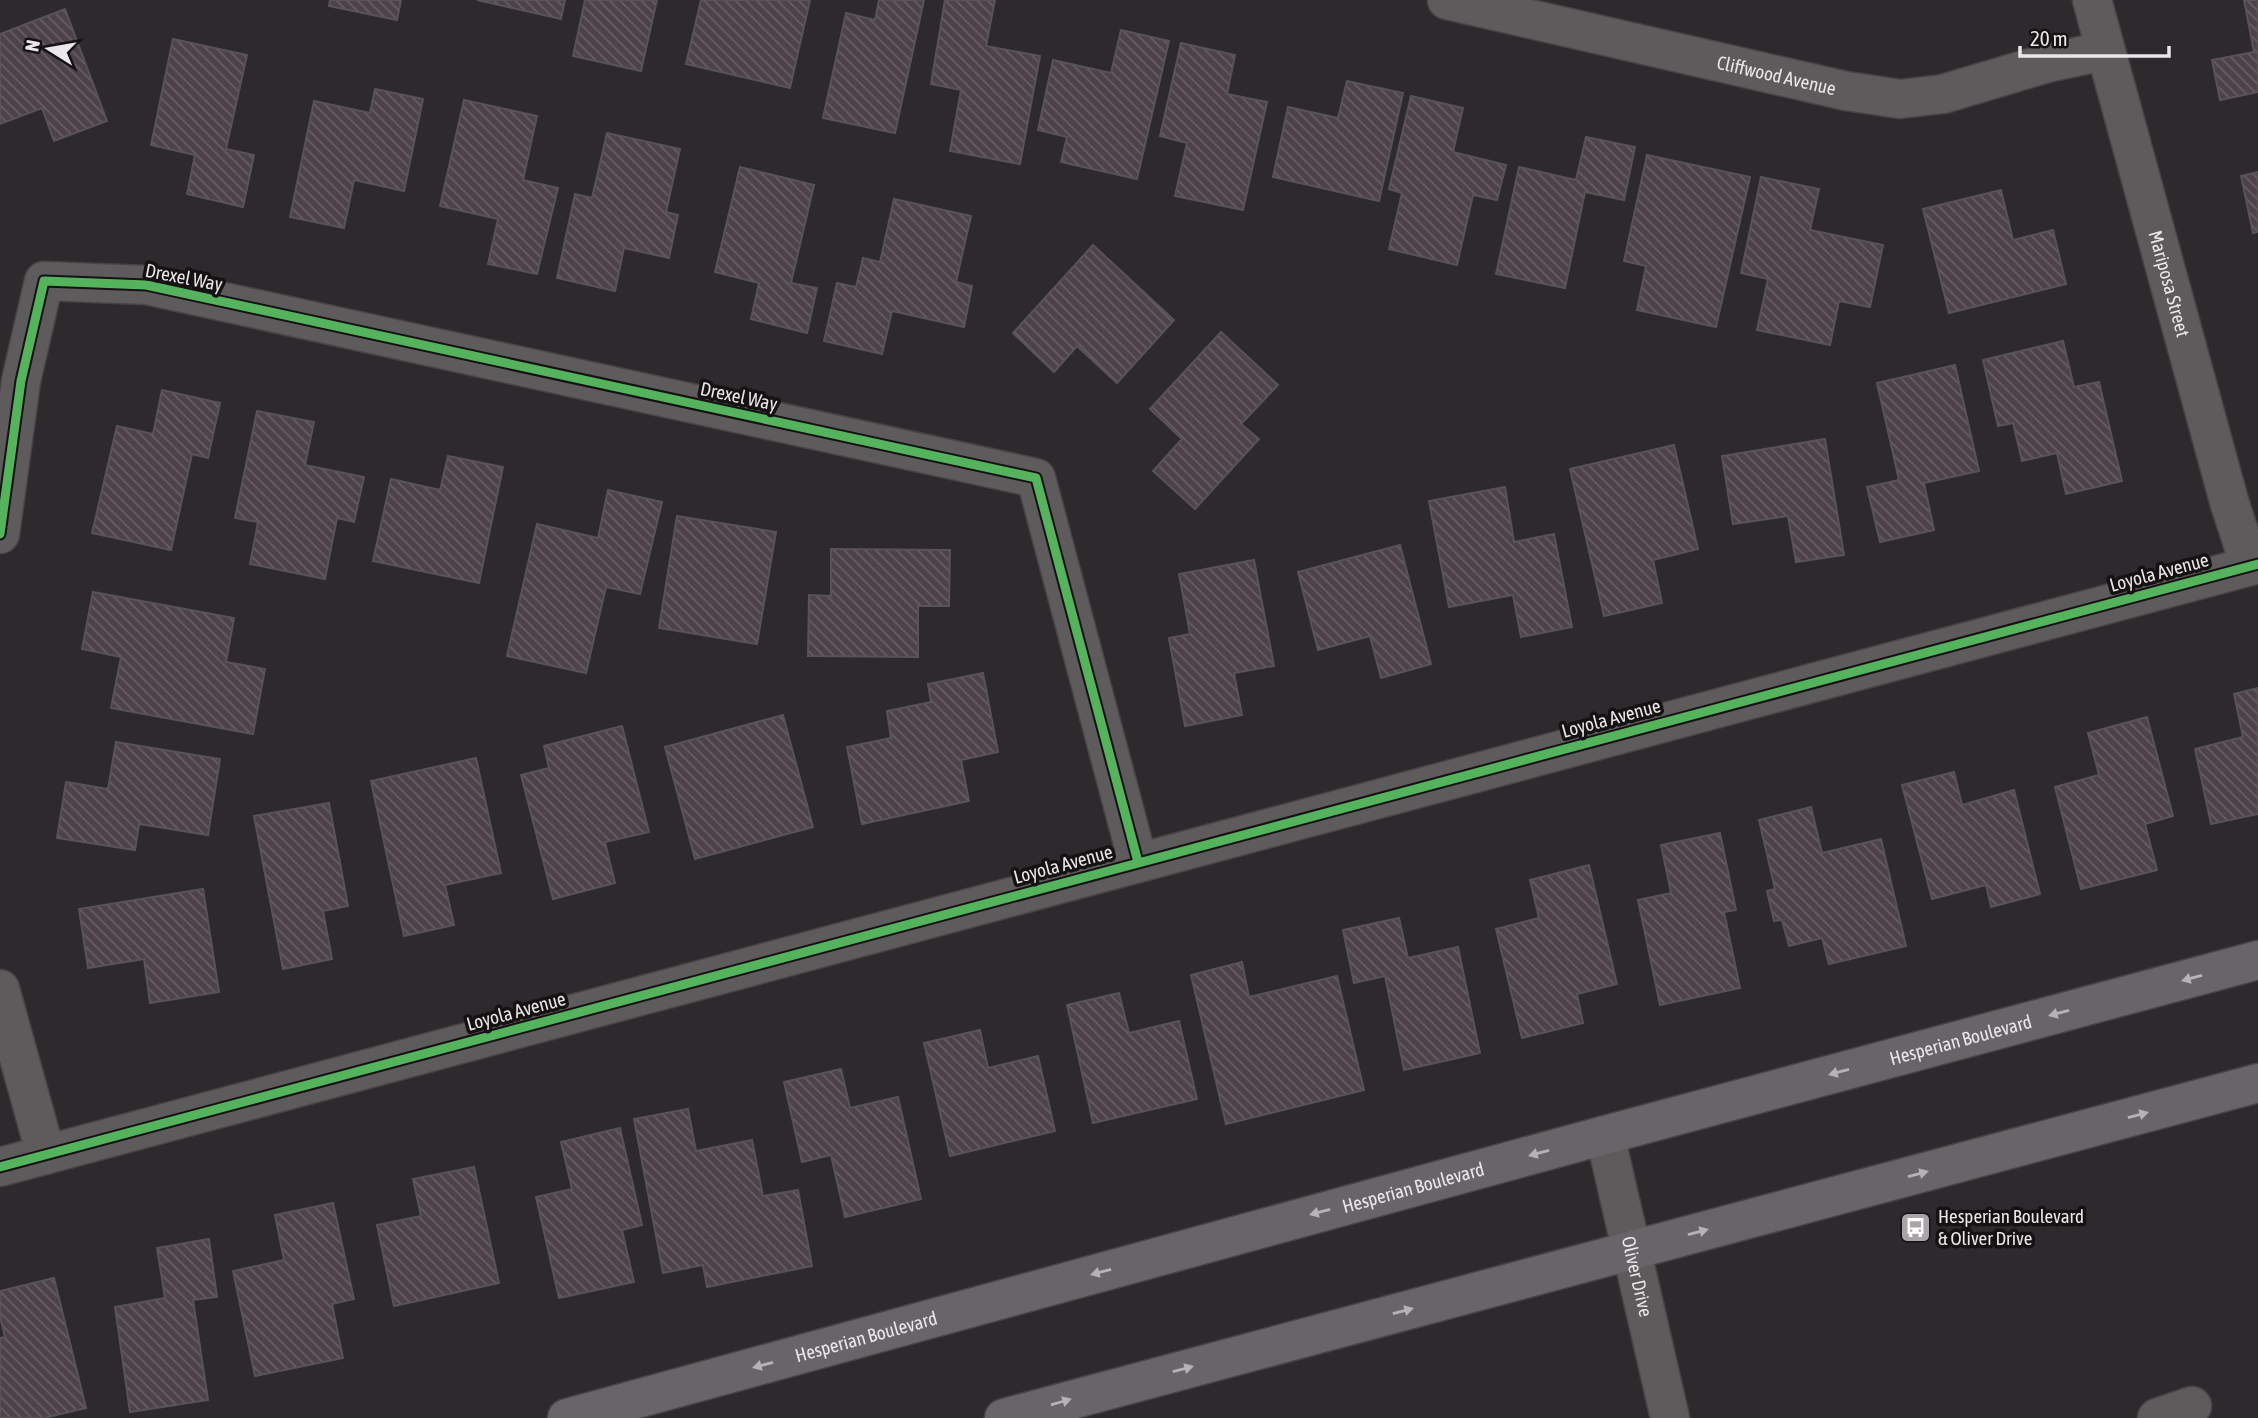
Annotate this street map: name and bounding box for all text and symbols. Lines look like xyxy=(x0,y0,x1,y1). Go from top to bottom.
north arrow xyxy=(14,14,84,84)
scale bar xyxy=(2020,14,2169,58)
text: 20 m xyxy=(2030,26,2068,50)
text: N xyxy=(20,38,44,53)
street label: Cliffwood Avenue xyxy=(1715,51,1838,99)
street label: Mariposa Street xyxy=(2145,228,2195,339)
street label: Drexel Way xyxy=(143,259,225,295)
street label: Drexel Way xyxy=(698,377,780,415)
street label: Loyola Avenue xyxy=(2107,548,2211,596)
street label: Loyola Avenue xyxy=(1559,694,1663,742)
street label: Loyola Avenue xyxy=(1011,840,1115,888)
one-way arrow xyxy=(2181,973,2203,984)
street label: Loyola Avenue xyxy=(464,987,568,1035)
one-way arrow xyxy=(2048,1008,2070,1019)
street label: Hesperian Boulevard xyxy=(1887,1010,2034,1069)
one-way arrow xyxy=(1828,1067,1850,1078)
one-way arrow xyxy=(2127,1109,2149,1120)
one-way arrow xyxy=(1529,1148,1550,1158)
street label: Hesperian Boulevard xyxy=(1340,1157,1487,1217)
one-way arrow xyxy=(1907,1168,1929,1179)
place label: Hesperian Boulevard & Oliver Drive xyxy=(1938,1205,2084,1249)
one-way arrow xyxy=(1309,1208,1330,1218)
bus stop icon: Hesperian Boulevard & Oliver Drive xyxy=(1898,1210,1932,1244)
one-way arrow xyxy=(1688,1226,1710,1237)
street label: Oliver Drive xyxy=(1618,1234,1657,1319)
one-way arrow xyxy=(1090,1268,1111,1278)
one-way arrow xyxy=(1393,1305,1414,1315)
street label: Hesperian Boulevard xyxy=(793,1307,940,1366)
one-way arrow xyxy=(752,1360,773,1370)
one-way arrow xyxy=(1172,1363,1194,1374)
one-way arrow xyxy=(1050,1396,1072,1407)

